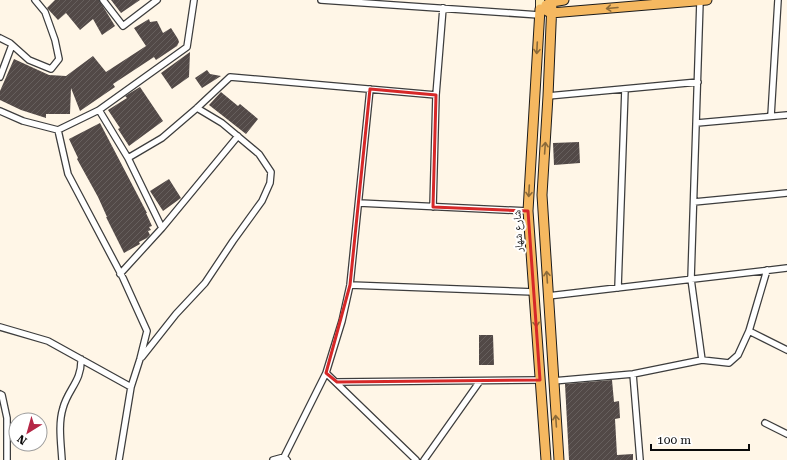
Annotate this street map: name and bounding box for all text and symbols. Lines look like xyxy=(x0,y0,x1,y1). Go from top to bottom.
one-way arrow xyxy=(606,4,619,11)
one-way arrow xyxy=(534,41,541,54)
one-way arrow xyxy=(541,142,548,155)
one-way arrow xyxy=(525,184,532,197)
street label: شارع شهار xyxy=(510,210,526,253)
one-way arrow xyxy=(543,271,551,284)
one-way arrow xyxy=(532,314,539,327)
north arrow xyxy=(8,412,48,452)
one-way arrow xyxy=(552,415,559,428)
scale bar xyxy=(651,426,749,452)
text: N xyxy=(15,432,30,447)
text: 100 m xyxy=(657,433,691,447)

